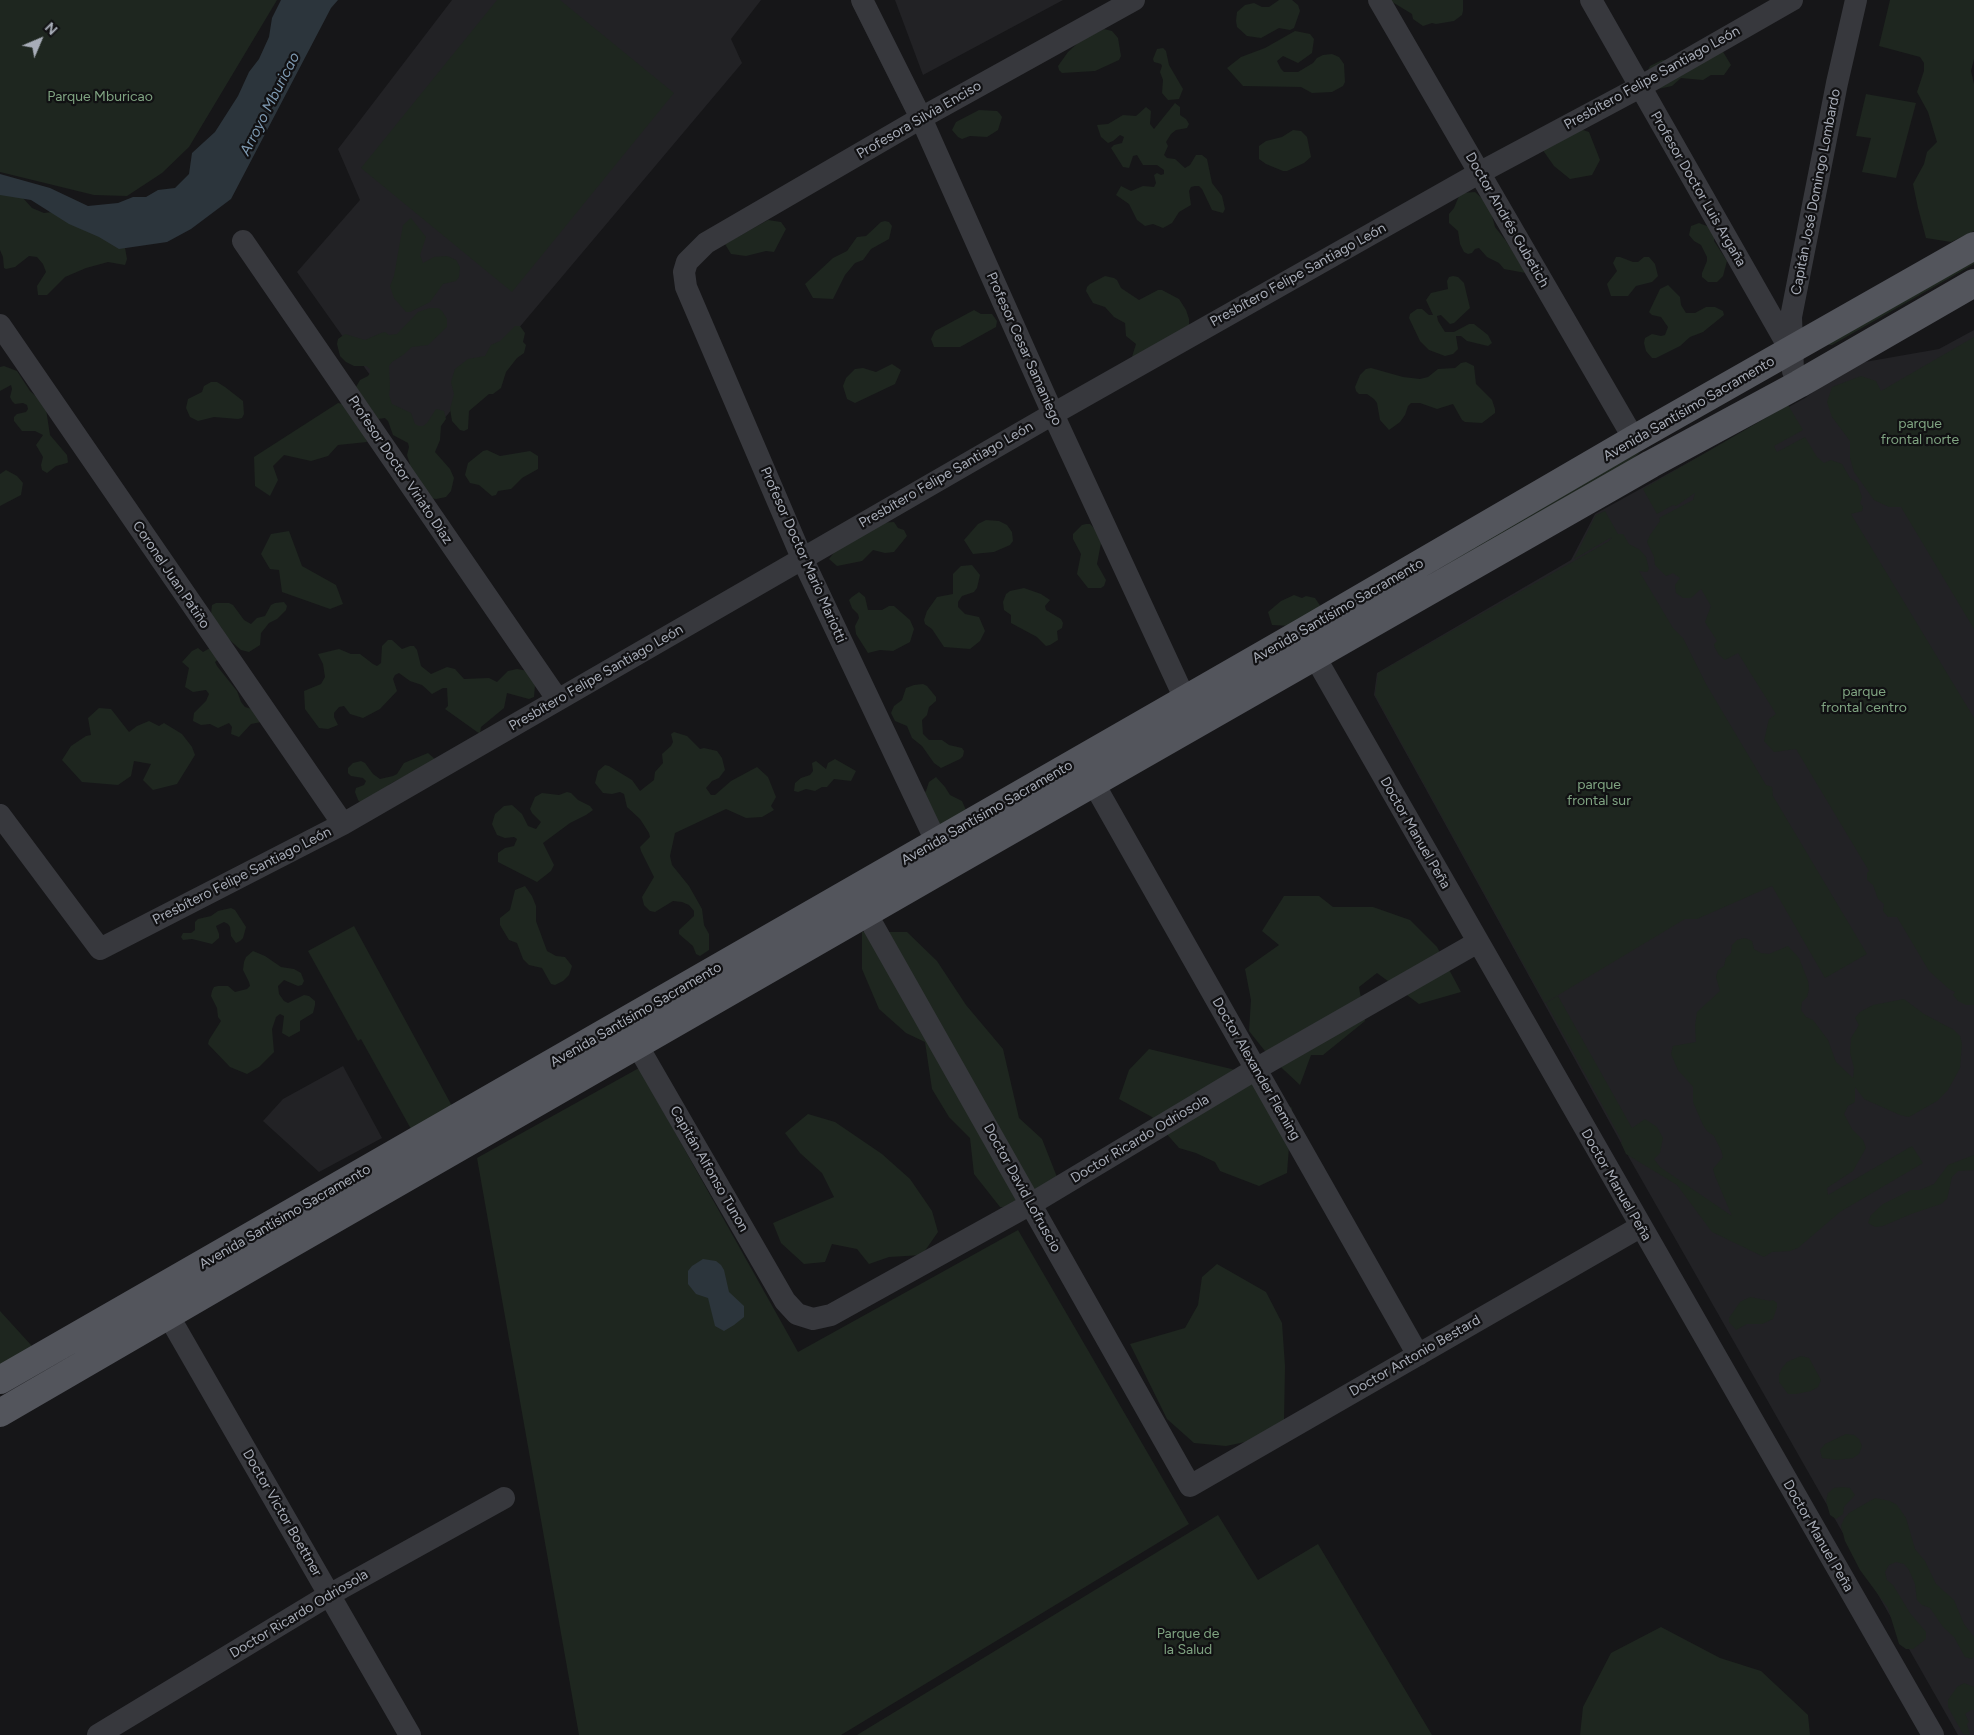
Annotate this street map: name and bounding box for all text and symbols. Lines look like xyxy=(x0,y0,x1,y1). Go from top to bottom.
north arrow xyxy=(15,15,65,65)
text: N xyxy=(41,19,61,39)
street label: Presbítero Felipe Santiago León xyxy=(1561,23,1743,133)
water label: Arroyo Mburicao xyxy=(236,49,304,159)
street label: Profesora Silvia Enciso xyxy=(854,77,984,163)
street label: Capitán José Domingo Lombardo xyxy=(1788,88,1844,296)
park label: Parque Mburicao xyxy=(47,89,153,105)
street label: Profesor Doctor Luis Argaña xyxy=(1647,108,1749,270)
street label: Doctor Andrés Gubetich xyxy=(1461,150,1553,290)
street label: Presbítero Felipe Santiago León xyxy=(1207,220,1389,330)
street label: Profesor Cesar Samaniego xyxy=(983,270,1065,428)
street label: Avenida Santísimo Sacramento xyxy=(1600,353,1778,465)
street label: Profesor Doctor Viriato Díaz xyxy=(344,393,456,547)
park label: parque frontal norte xyxy=(1881,416,1959,448)
street label: Presbítero Felipe Santiago León xyxy=(856,418,1036,532)
street label: Profesor Doctor Mario Mariotti xyxy=(757,464,849,646)
street label: Coronel Juan Patiño xyxy=(129,518,213,632)
street label: Avenida Santísimo Sacramento xyxy=(1249,555,1427,667)
street label: Presbítero Felipe Santiago León xyxy=(506,621,686,735)
park label: parque frontal centro xyxy=(1821,684,1907,716)
street label: Avenida Santísimo Sacramento xyxy=(898,757,1076,869)
street label: Doctor Manuel Peña xyxy=(1376,774,1454,892)
park label: parque frontal sur xyxy=(1567,777,1631,810)
street label: Presbítero Felipe Santiago León xyxy=(150,823,334,929)
street label: Avenida Santísimo Sacramento xyxy=(547,959,725,1071)
street label: Doctor Alexander Fleming xyxy=(1208,995,1304,1143)
street label: Doctor Ricardo Odriosola xyxy=(1068,1091,1212,1187)
street label: Capitán Alfonso Tunon xyxy=(666,1103,752,1235)
street label: Doctor David Lofruscio xyxy=(980,1121,1064,1255)
street label: Doctor Manuel Peña xyxy=(1577,1126,1655,1244)
street label: Avenida Santísimo Sacramento xyxy=(196,1161,374,1273)
street label: Doctor Antonio Bestard xyxy=(1347,1312,1483,1400)
street label: Doctor Victor Boettner xyxy=(239,1446,325,1580)
street label: Doctor Manuel Peña xyxy=(1779,1477,1857,1595)
street label: Doctor Ricardo Odriosola xyxy=(227,1566,371,1662)
park label: Parque de la Salud xyxy=(1157,1626,1219,1658)

